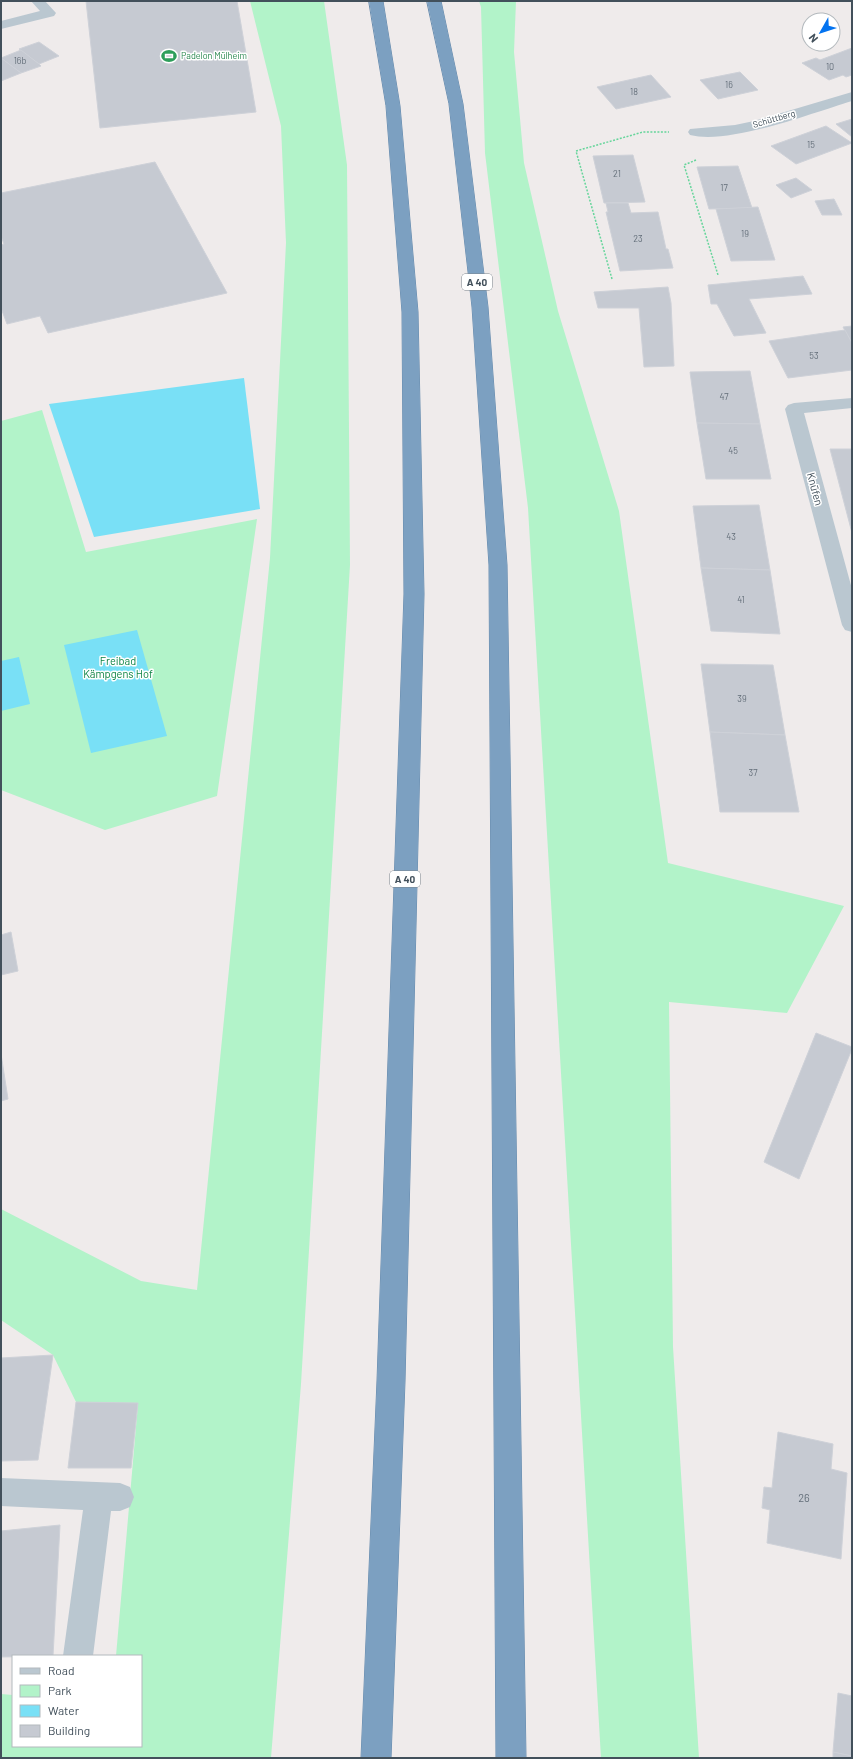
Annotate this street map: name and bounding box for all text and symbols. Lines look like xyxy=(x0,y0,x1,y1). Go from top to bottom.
north arrow xyxy=(801,12,841,52)
text: N xyxy=(805,32,820,46)
sports icon: Padelon Mülheim xyxy=(160,47,178,65)
place label: Padelon Mülheim xyxy=(181,50,247,61)
house number: 16b xyxy=(14,55,26,66)
house number: 10 xyxy=(826,61,834,72)
house number: 16 xyxy=(725,79,733,90)
house number: 18 xyxy=(630,86,638,97)
street label: Schüttberg xyxy=(751,107,797,130)
house number: 15 xyxy=(807,139,815,150)
house number: 21 xyxy=(613,168,621,179)
house number: 17 xyxy=(720,182,728,193)
house number: 19 xyxy=(741,228,749,239)
house number: 23 xyxy=(633,233,643,244)
road number: A 40 xyxy=(462,274,492,290)
house number: 53 xyxy=(809,350,819,361)
house number: 47 xyxy=(720,391,729,402)
house number: 45 xyxy=(728,445,738,456)
street label: Knüfen xyxy=(805,471,826,507)
house number: 43 xyxy=(726,531,736,542)
house number: 41 xyxy=(737,594,745,605)
park label: Freibad Kämpgens Hof xyxy=(83,654,153,680)
house number: 39 xyxy=(737,693,747,704)
house number: 37 xyxy=(749,767,758,778)
road number: A 40 xyxy=(390,871,420,887)
house number: 26 xyxy=(798,1491,810,1504)
legend xyxy=(12,1655,142,1747)
text: Road xyxy=(48,1663,75,1677)
text: Park xyxy=(48,1683,72,1697)
text: Water xyxy=(48,1703,80,1717)
text: Building xyxy=(48,1723,90,1737)

